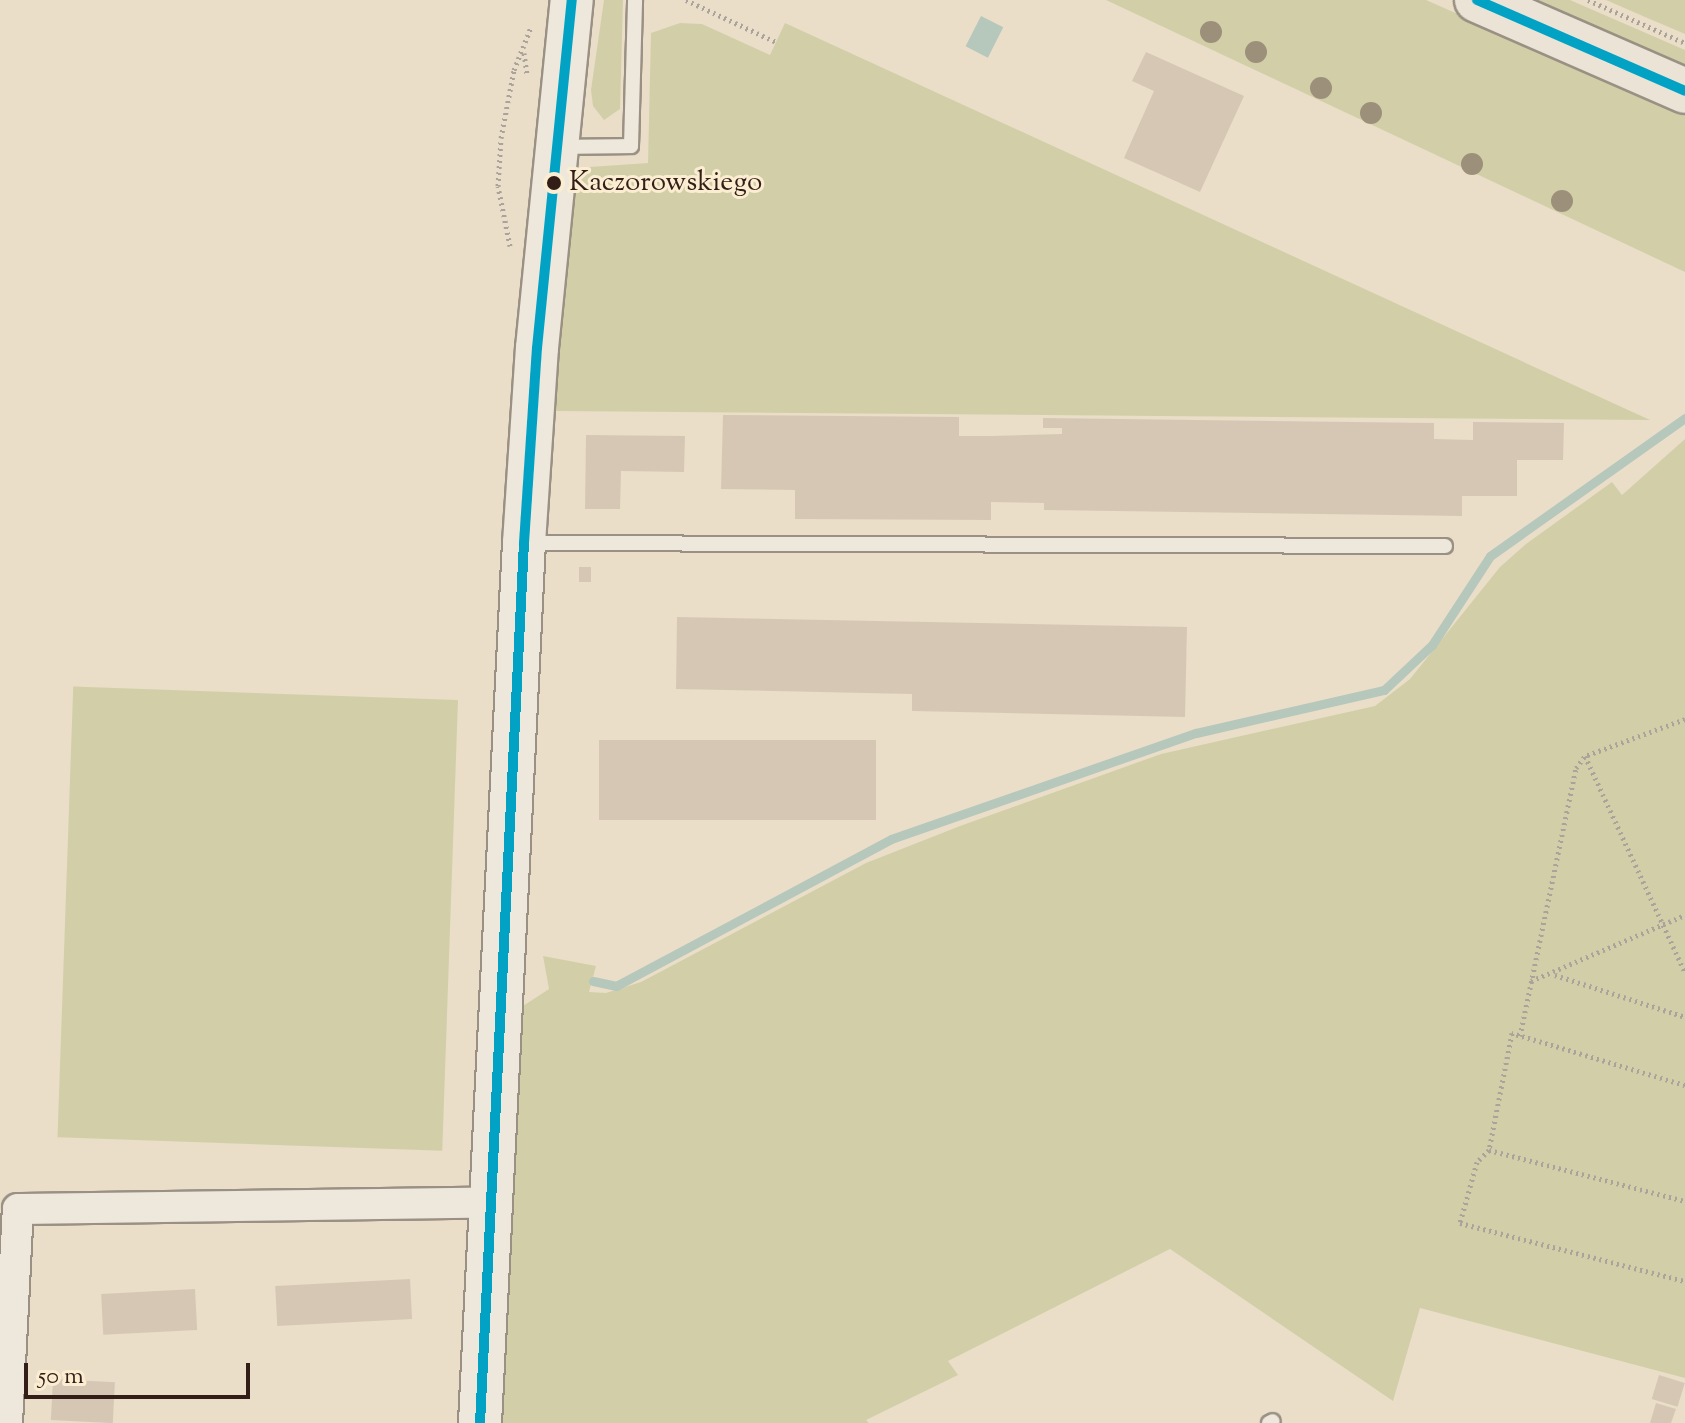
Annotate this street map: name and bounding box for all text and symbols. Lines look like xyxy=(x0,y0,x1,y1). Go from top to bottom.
place label: Kaczorowskiego xyxy=(569,166,762,200)
marker: Kaczorowskiego xyxy=(546,175,562,191)
scale bar xyxy=(28,1347,254,1397)
text: 50 m xyxy=(38,1360,84,1394)

